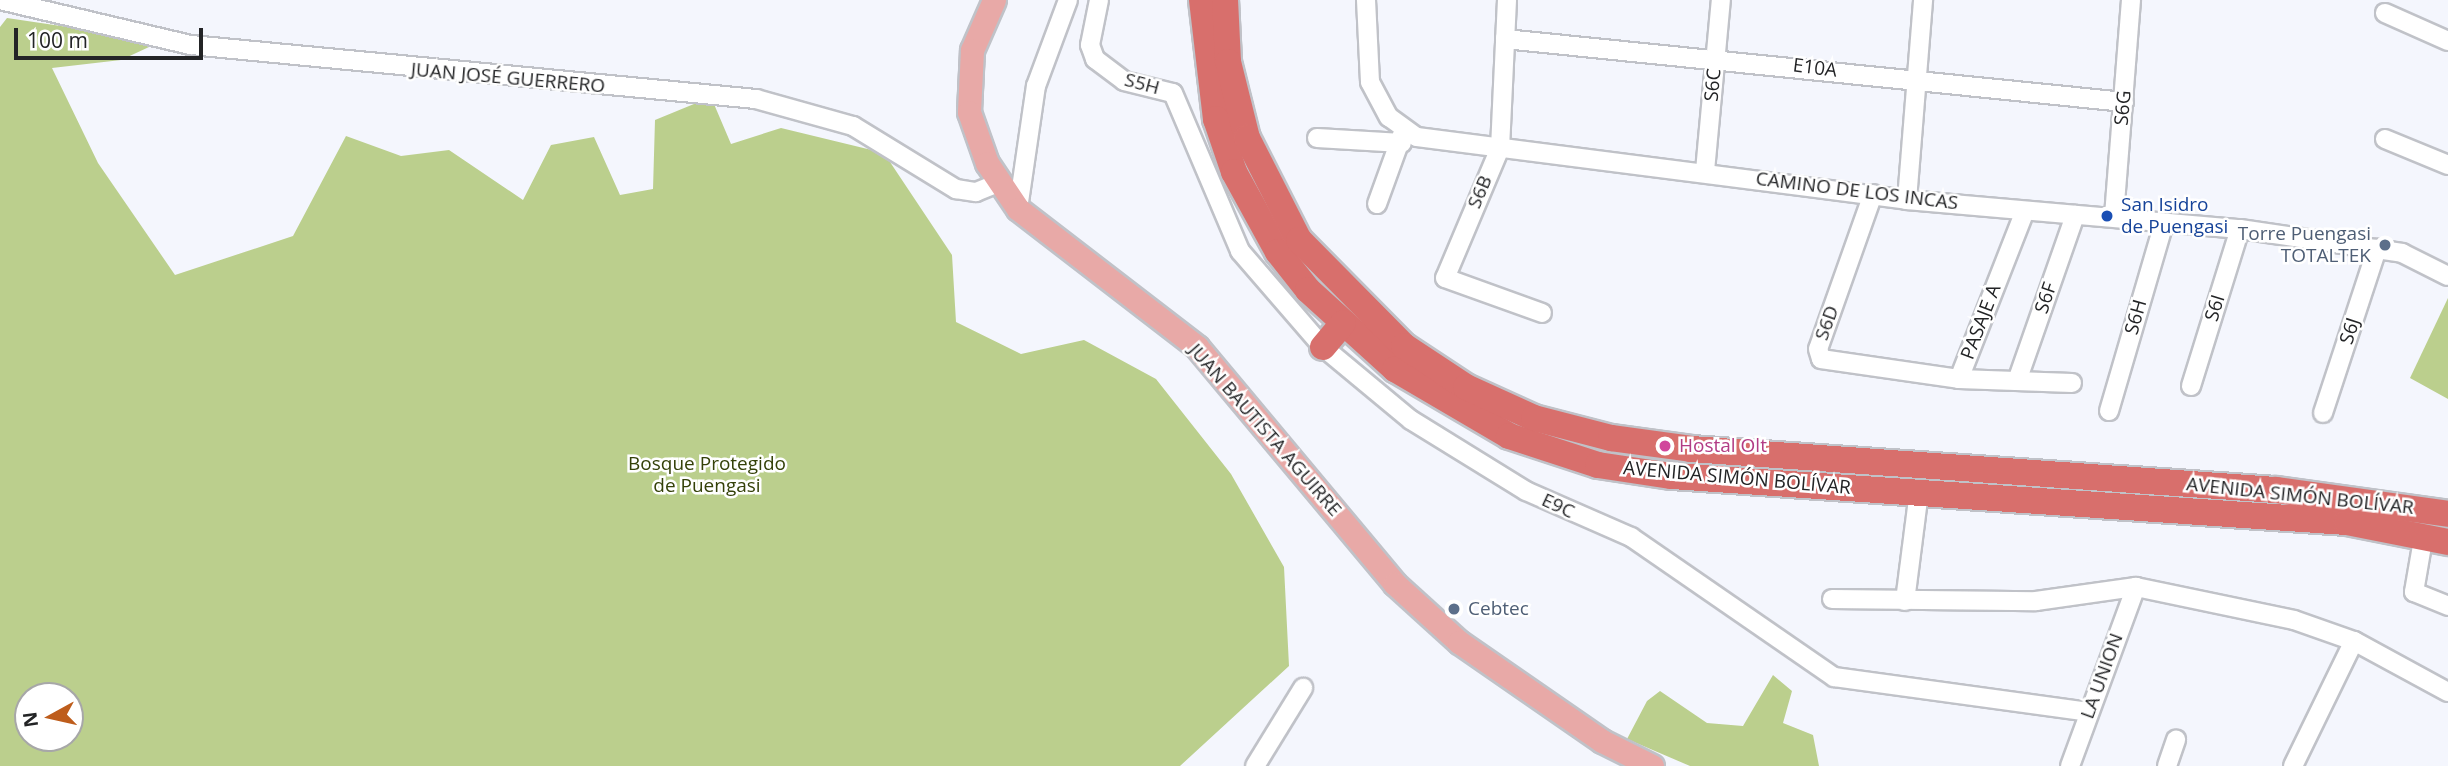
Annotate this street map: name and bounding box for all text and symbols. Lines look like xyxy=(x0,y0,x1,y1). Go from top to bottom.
scale bar xyxy=(18,14,206,58)
text: 100 m xyxy=(27,26,88,54)
street label: E10A xyxy=(1792,54,1838,82)
street label: JUAN JOSÉ GUERRERO xyxy=(410,58,606,98)
street label: S6C xyxy=(1700,67,1726,103)
street label: S5H xyxy=(1122,68,1162,100)
street label: S6G xyxy=(2110,90,2136,126)
street label: CAMINO DE LOS INCAS xyxy=(1755,167,1959,215)
street label: S6B xyxy=(1463,172,1497,212)
place label: San Isidro de Puengasi xyxy=(2121,194,2228,238)
marker: San Isidro de Puengasi xyxy=(2099,208,2115,224)
place label: Torre Puengasi TOTALTEK xyxy=(2238,223,2371,267)
marker: Torre Puengasi TOTALTEK xyxy=(2377,237,2393,253)
street label: S6F xyxy=(2030,280,2062,316)
street label: PASAJE A xyxy=(1956,281,2006,363)
street label: S6I xyxy=(2200,292,2230,324)
street label: S6H xyxy=(2120,297,2152,337)
street label: S6D xyxy=(1810,303,1844,343)
street label: S6J xyxy=(2335,315,2365,347)
street label: JUAN BAUTISTA AGUIRRE xyxy=(1184,339,1346,521)
place label: Hostal Olt xyxy=(1679,435,1767,457)
marker: Hostal Olt xyxy=(1657,438,1673,454)
park label: Bosque Protegido de Puengasi xyxy=(628,453,786,497)
street label: AVENIDA SIMÓN BOLÍVAR xyxy=(1622,457,1852,499)
street label: AVENIDA SIMÓN BOLÍVAR xyxy=(2185,473,2415,519)
street label: E9C xyxy=(1538,489,1578,523)
place label: Cebtec xyxy=(1468,598,1529,620)
marker: Cebtec xyxy=(1446,601,1462,617)
street label: LA UNION xyxy=(2076,630,2128,722)
north arrow xyxy=(14,682,84,752)
text: N xyxy=(16,710,44,729)

